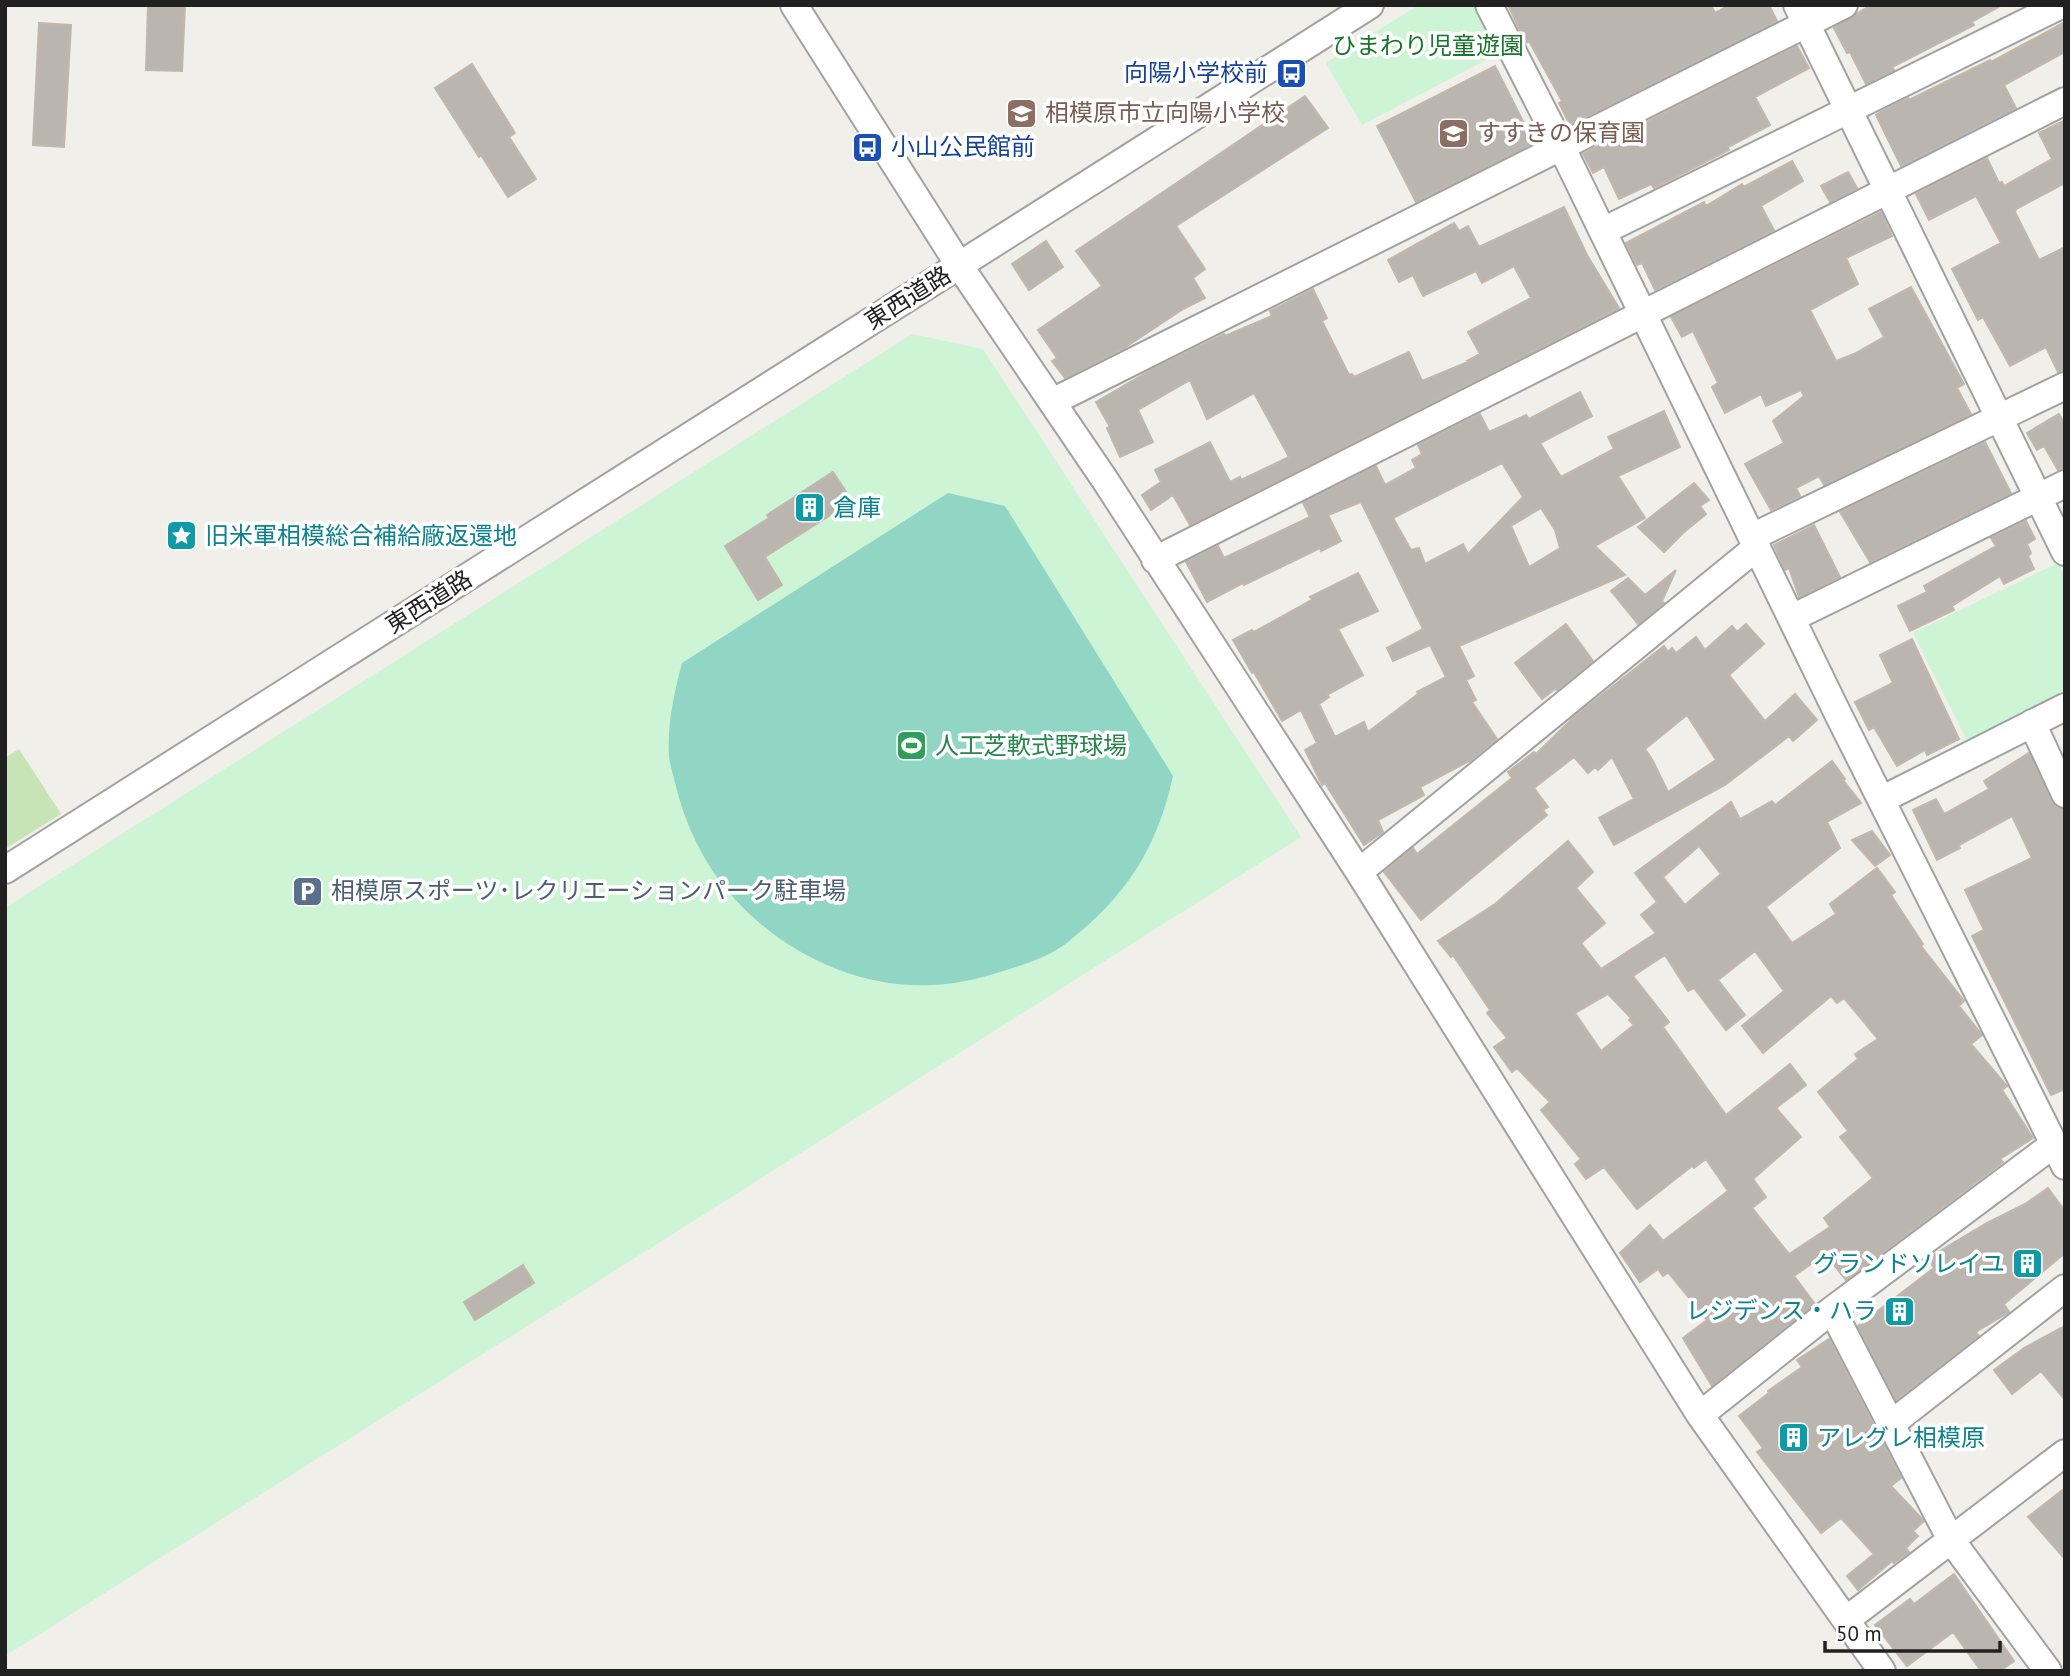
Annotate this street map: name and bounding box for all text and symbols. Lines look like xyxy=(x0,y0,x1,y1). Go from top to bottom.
park label: ひまわり児童遊園 xyxy=(1332,30,1524,61)
bus stop icon: 向陽小学校前 xyxy=(1274,56,1308,90)
place label: 向陽小学校前 xyxy=(1124,57,1268,88)
school or university icon: 相模原市立向陽小学校 xyxy=(1005,96,1039,130)
place label: 相模原市立向陽小学校 xyxy=(1045,97,1285,128)
school or university icon: すすきの保育園 xyxy=(1437,116,1471,150)
place label: すすきの保育園 xyxy=(1477,117,1645,148)
bus stop icon: 小山公民館前 xyxy=(851,130,885,164)
place label: 小山公民館前 xyxy=(891,131,1035,162)
street label: 東西道路 xyxy=(859,259,957,336)
building icon: 倉庫 xyxy=(793,491,827,525)
place label: 倉庫 xyxy=(833,492,881,523)
place icon: 旧米軍相模総合補給廠返還地 xyxy=(165,519,199,553)
place label: 旧米軍相模総合補給廠返還地 xyxy=(205,520,517,551)
street label: 東西道路 xyxy=(380,563,478,640)
sports icon: 人工芝軟式野球場 xyxy=(895,729,929,763)
place label: 人工芝軟式野球場 xyxy=(935,730,1127,761)
parking icon: 相模原スポーツ･レクリエーションパーク駐車場 xyxy=(291,874,325,908)
place label: 相模原スポーツ･レクリエーションパーク駐車場 xyxy=(331,875,846,906)
building icon: グランドソレイユ xyxy=(2011,1247,2045,1281)
place label: グランドソレイユ xyxy=(1813,1248,2005,1279)
building icon: レジデンス・ハラ xyxy=(1883,1294,1917,1328)
place label: レジデンス・ハラ xyxy=(1685,1295,1877,1326)
building icon: アレグレ相模原 xyxy=(1777,1421,1811,1455)
place label: アレグレ相模原 xyxy=(1817,1422,1985,1453)
scale bar xyxy=(1825,1610,2000,1654)
text: 50 m xyxy=(1836,1620,1882,1647)

